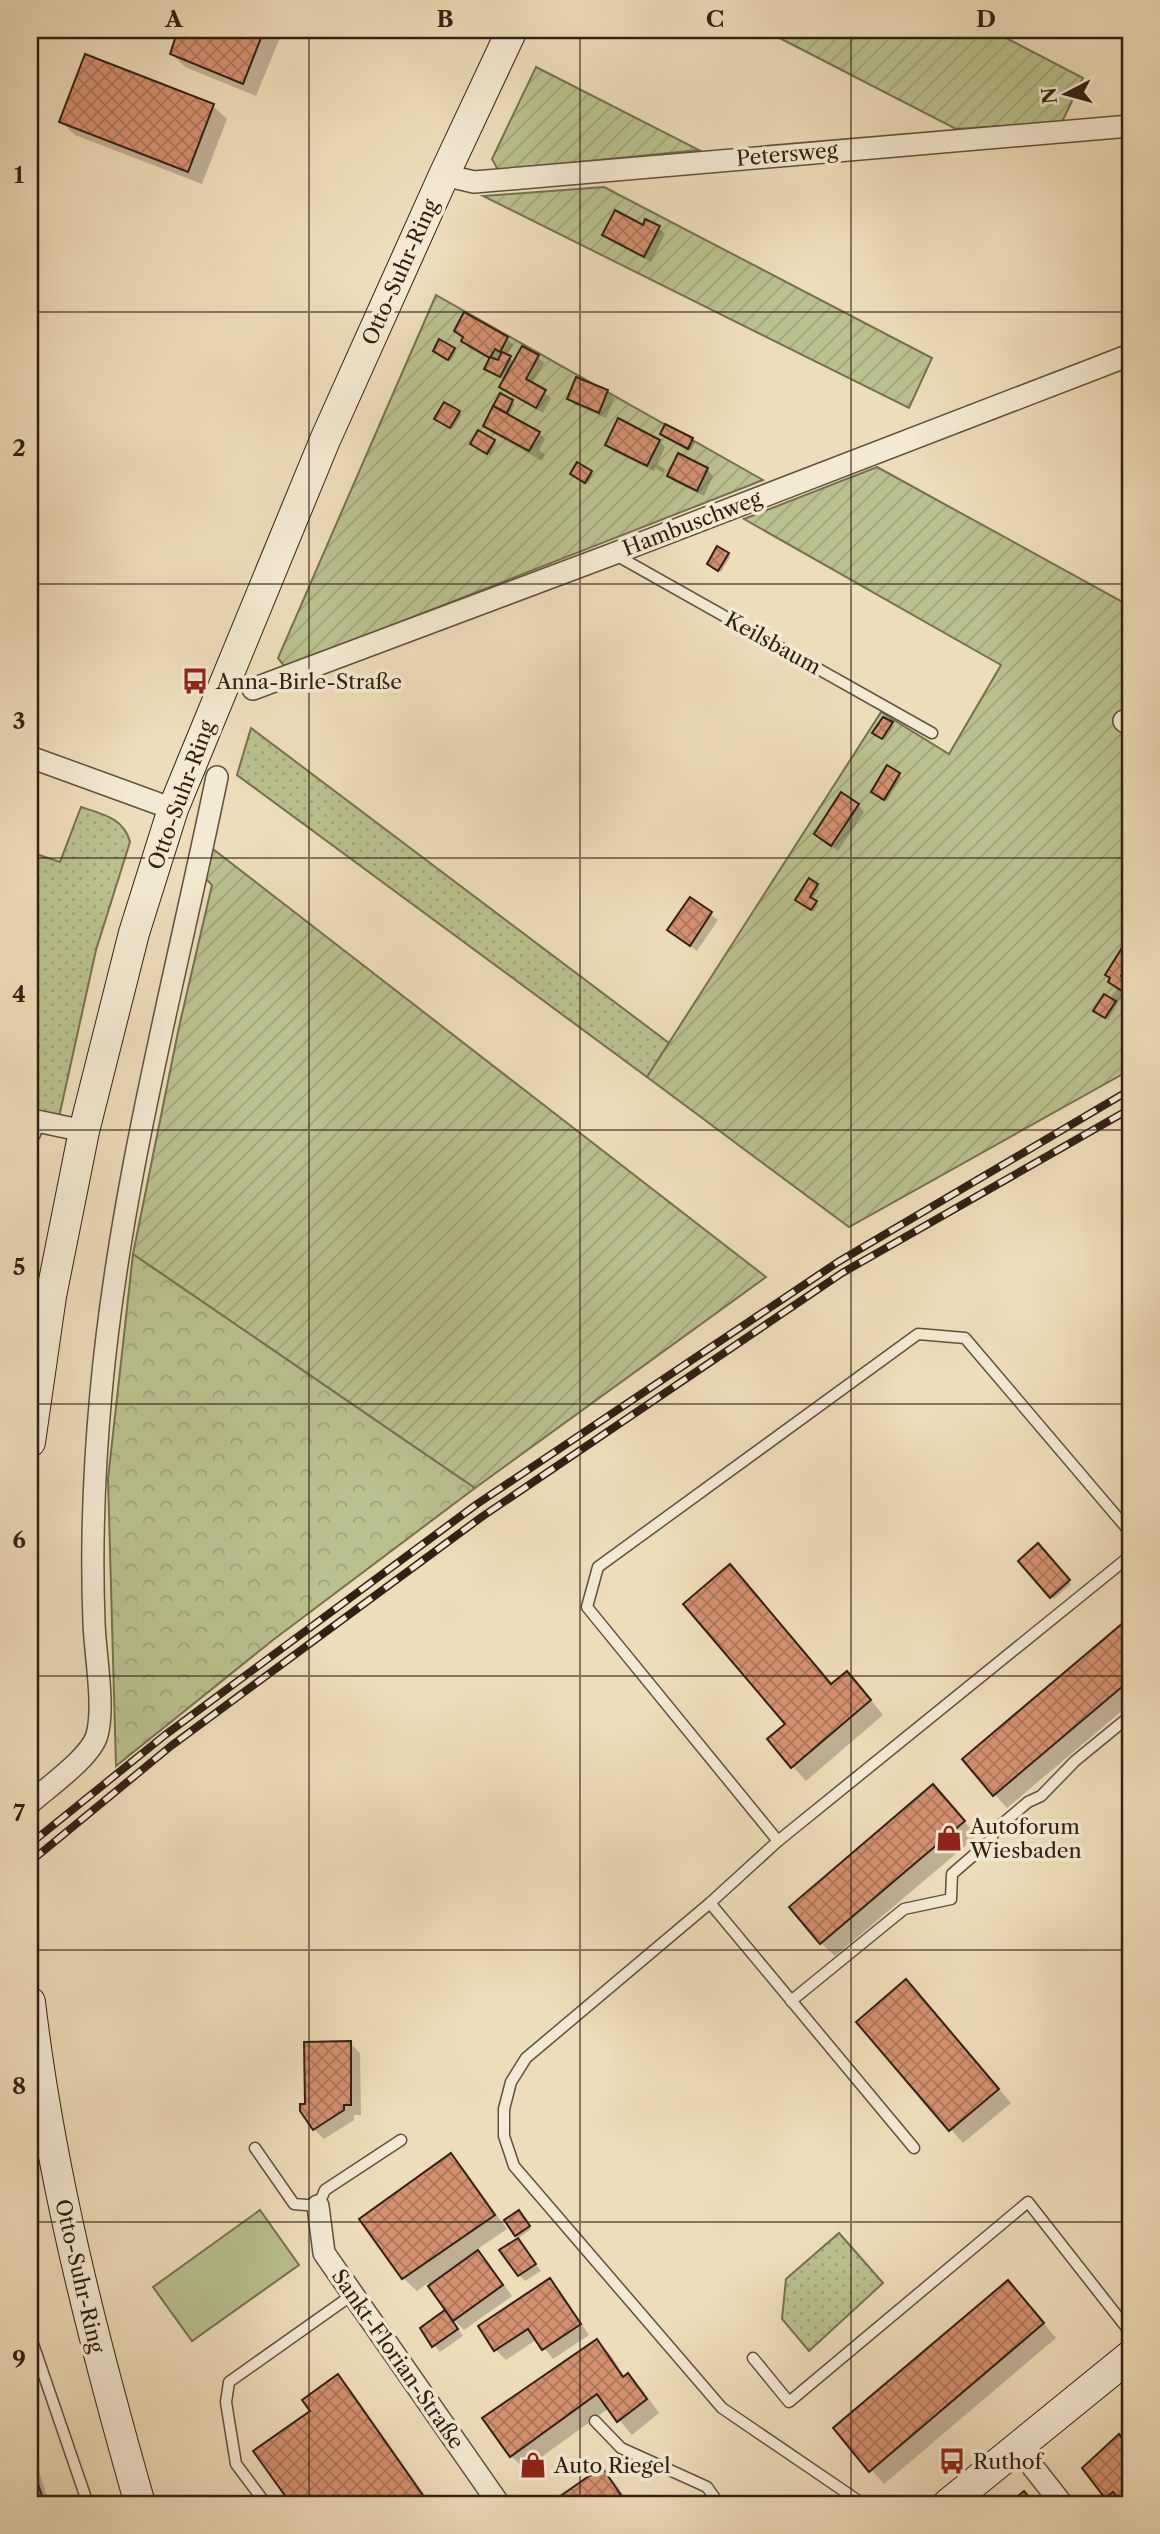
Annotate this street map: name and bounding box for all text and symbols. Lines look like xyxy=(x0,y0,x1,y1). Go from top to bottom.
text: A xyxy=(164,5,184,33)
text: B xyxy=(436,5,454,33)
text: C xyxy=(706,5,724,33)
text: D xyxy=(976,5,996,33)
north arrow xyxy=(1030,60,1100,130)
text: N xyxy=(1037,86,1062,105)
street label: Petersweg xyxy=(735,137,840,171)
text: 1 xyxy=(14,161,25,189)
street label: Otto-Suhr-Ring xyxy=(357,194,444,349)
text: 2 xyxy=(12,434,26,462)
street label: Hambuschweg xyxy=(619,485,766,561)
street label: Keilsbaum xyxy=(721,606,826,680)
bus stop icon: Anna-Birle-Straße xyxy=(180,666,210,696)
place label: Anna-Birle-Straße xyxy=(215,669,402,694)
text: 3 xyxy=(13,707,26,735)
street label: Otto-Suhr-Ring xyxy=(142,716,220,873)
text: 4 xyxy=(12,980,26,1008)
text: 5 xyxy=(13,1253,25,1281)
text: 6 xyxy=(12,1526,26,1554)
text: 7 xyxy=(13,1799,25,1827)
place label: Autoforum Wiesbaden xyxy=(969,1814,1082,1863)
shop icon: Autoforum Wiesbaden xyxy=(934,1823,964,1853)
text: 8 xyxy=(12,2072,26,2100)
street label: Otto-Suhr-Ring xyxy=(50,2197,110,2356)
street label: Sankt-Florian-Straße xyxy=(327,2264,469,2454)
text: 9 xyxy=(12,2345,26,2373)
bus stop icon: Ruthof xyxy=(937,2446,967,2476)
place label: Ruthof xyxy=(973,2449,1045,2474)
shop icon: Auto Riegel xyxy=(518,2450,548,2480)
place label: Auto Riegel xyxy=(553,2453,671,2478)

